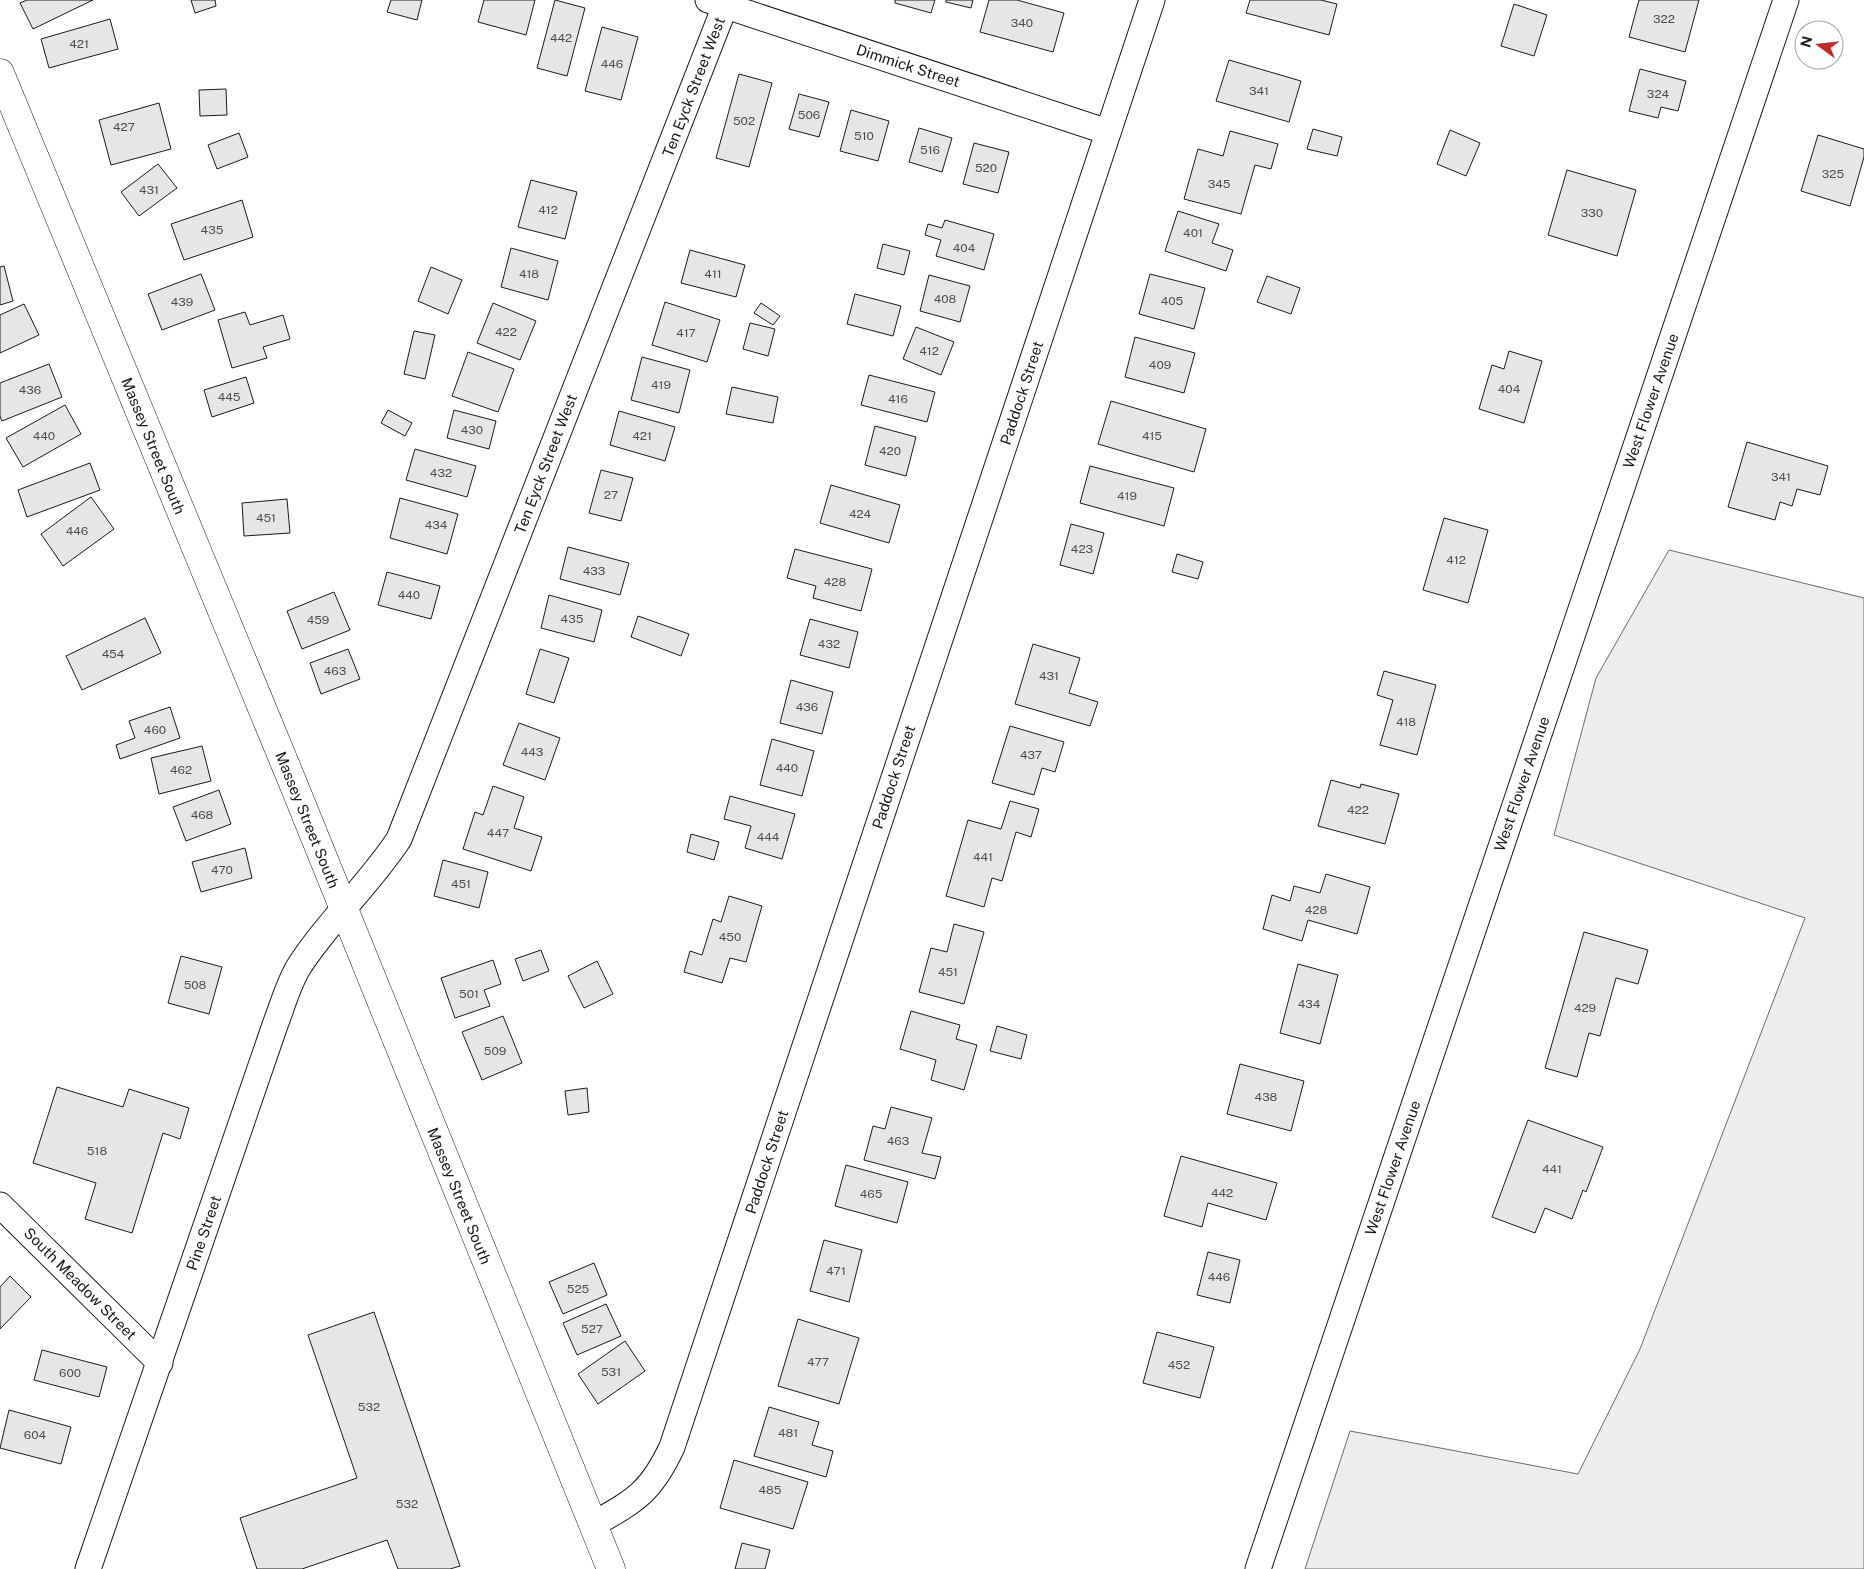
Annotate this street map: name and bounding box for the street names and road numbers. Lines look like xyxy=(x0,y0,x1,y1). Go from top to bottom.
street label: Ten Eyck Street West xyxy=(659,14,728,159)
street label: Dimmick Street xyxy=(854,41,962,90)
street label: West Flower Avenue xyxy=(1619,331,1682,470)
street label: Paddock Street xyxy=(997,339,1046,447)
street label: Massey Street South xyxy=(118,375,189,517)
street label: Ten Eyck Street West xyxy=(511,391,580,536)
street label: West Flower Avenue xyxy=(1490,714,1553,853)
street label: Paddock Street xyxy=(869,723,918,831)
street label: Massey Street South xyxy=(272,749,343,891)
street label: West Flower Avenue xyxy=(1361,1098,1424,1237)
street label: Paddock Street xyxy=(742,1108,791,1216)
street label: Massey Street South xyxy=(424,1125,495,1267)
street label: Pine Street xyxy=(183,1193,224,1272)
street label: South Meadow Street xyxy=(21,1224,140,1343)

